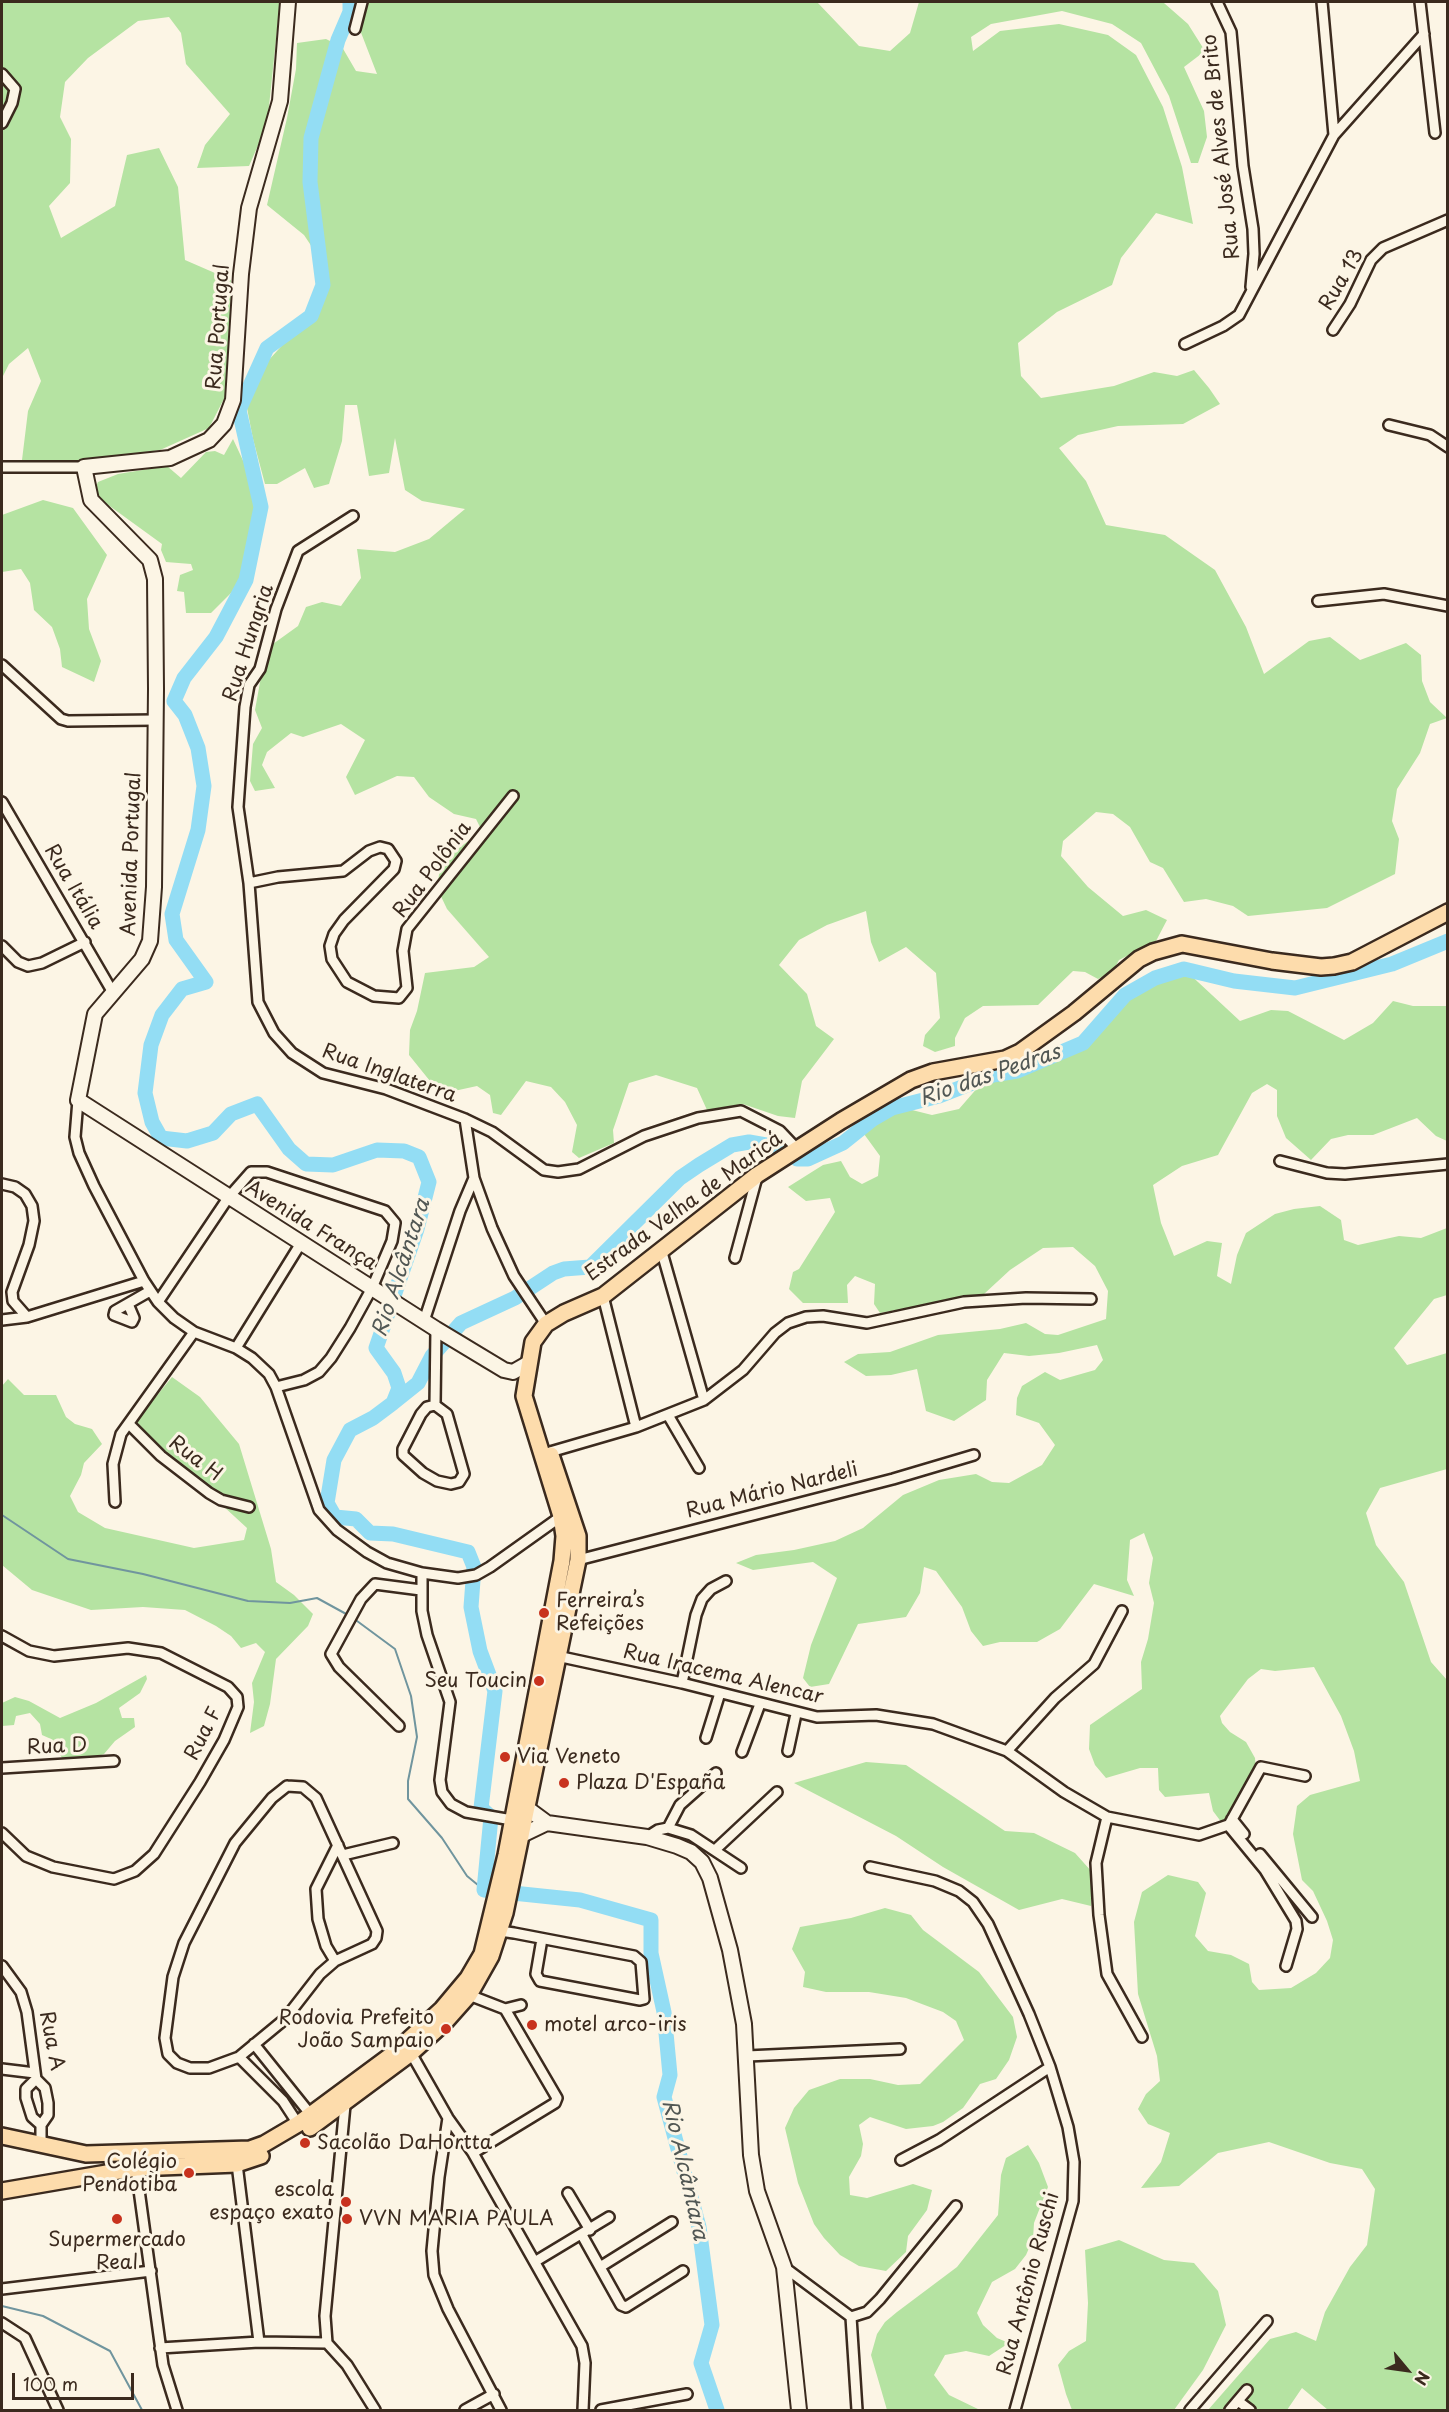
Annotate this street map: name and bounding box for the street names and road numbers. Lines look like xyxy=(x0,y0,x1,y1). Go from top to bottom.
street label: Rua José Alves de Brito xyxy=(1198,33,1246,261)
street label: Rua 13 xyxy=(1315,245,1369,315)
street label: Rua Portugal xyxy=(203,263,235,391)
street label: Rua Hungria xyxy=(219,581,279,705)
street label: Avenida Portugal xyxy=(117,772,147,936)
street label: Rua Polônia xyxy=(389,817,477,923)
street label: Rua Itália xyxy=(38,840,108,934)
street label: Rua Inglaterra xyxy=(319,1040,459,1108)
street label: Estrada Velha de Maricá xyxy=(581,1127,787,1287)
street label: Avenida França xyxy=(241,1176,381,1276)
street label: Rua H xyxy=(164,1431,226,1487)
street label: Rua Mário Nardeli xyxy=(684,1458,860,1524)
street label: Rua Iracema Alencar xyxy=(620,1640,826,1710)
street label: Rua F xyxy=(180,1703,228,1765)
street label: Rua D xyxy=(26,1733,88,1761)
street label: Rua A xyxy=(33,2009,69,2073)
street label: Rua Antônio Ruschi xyxy=(993,2190,1065,2378)

